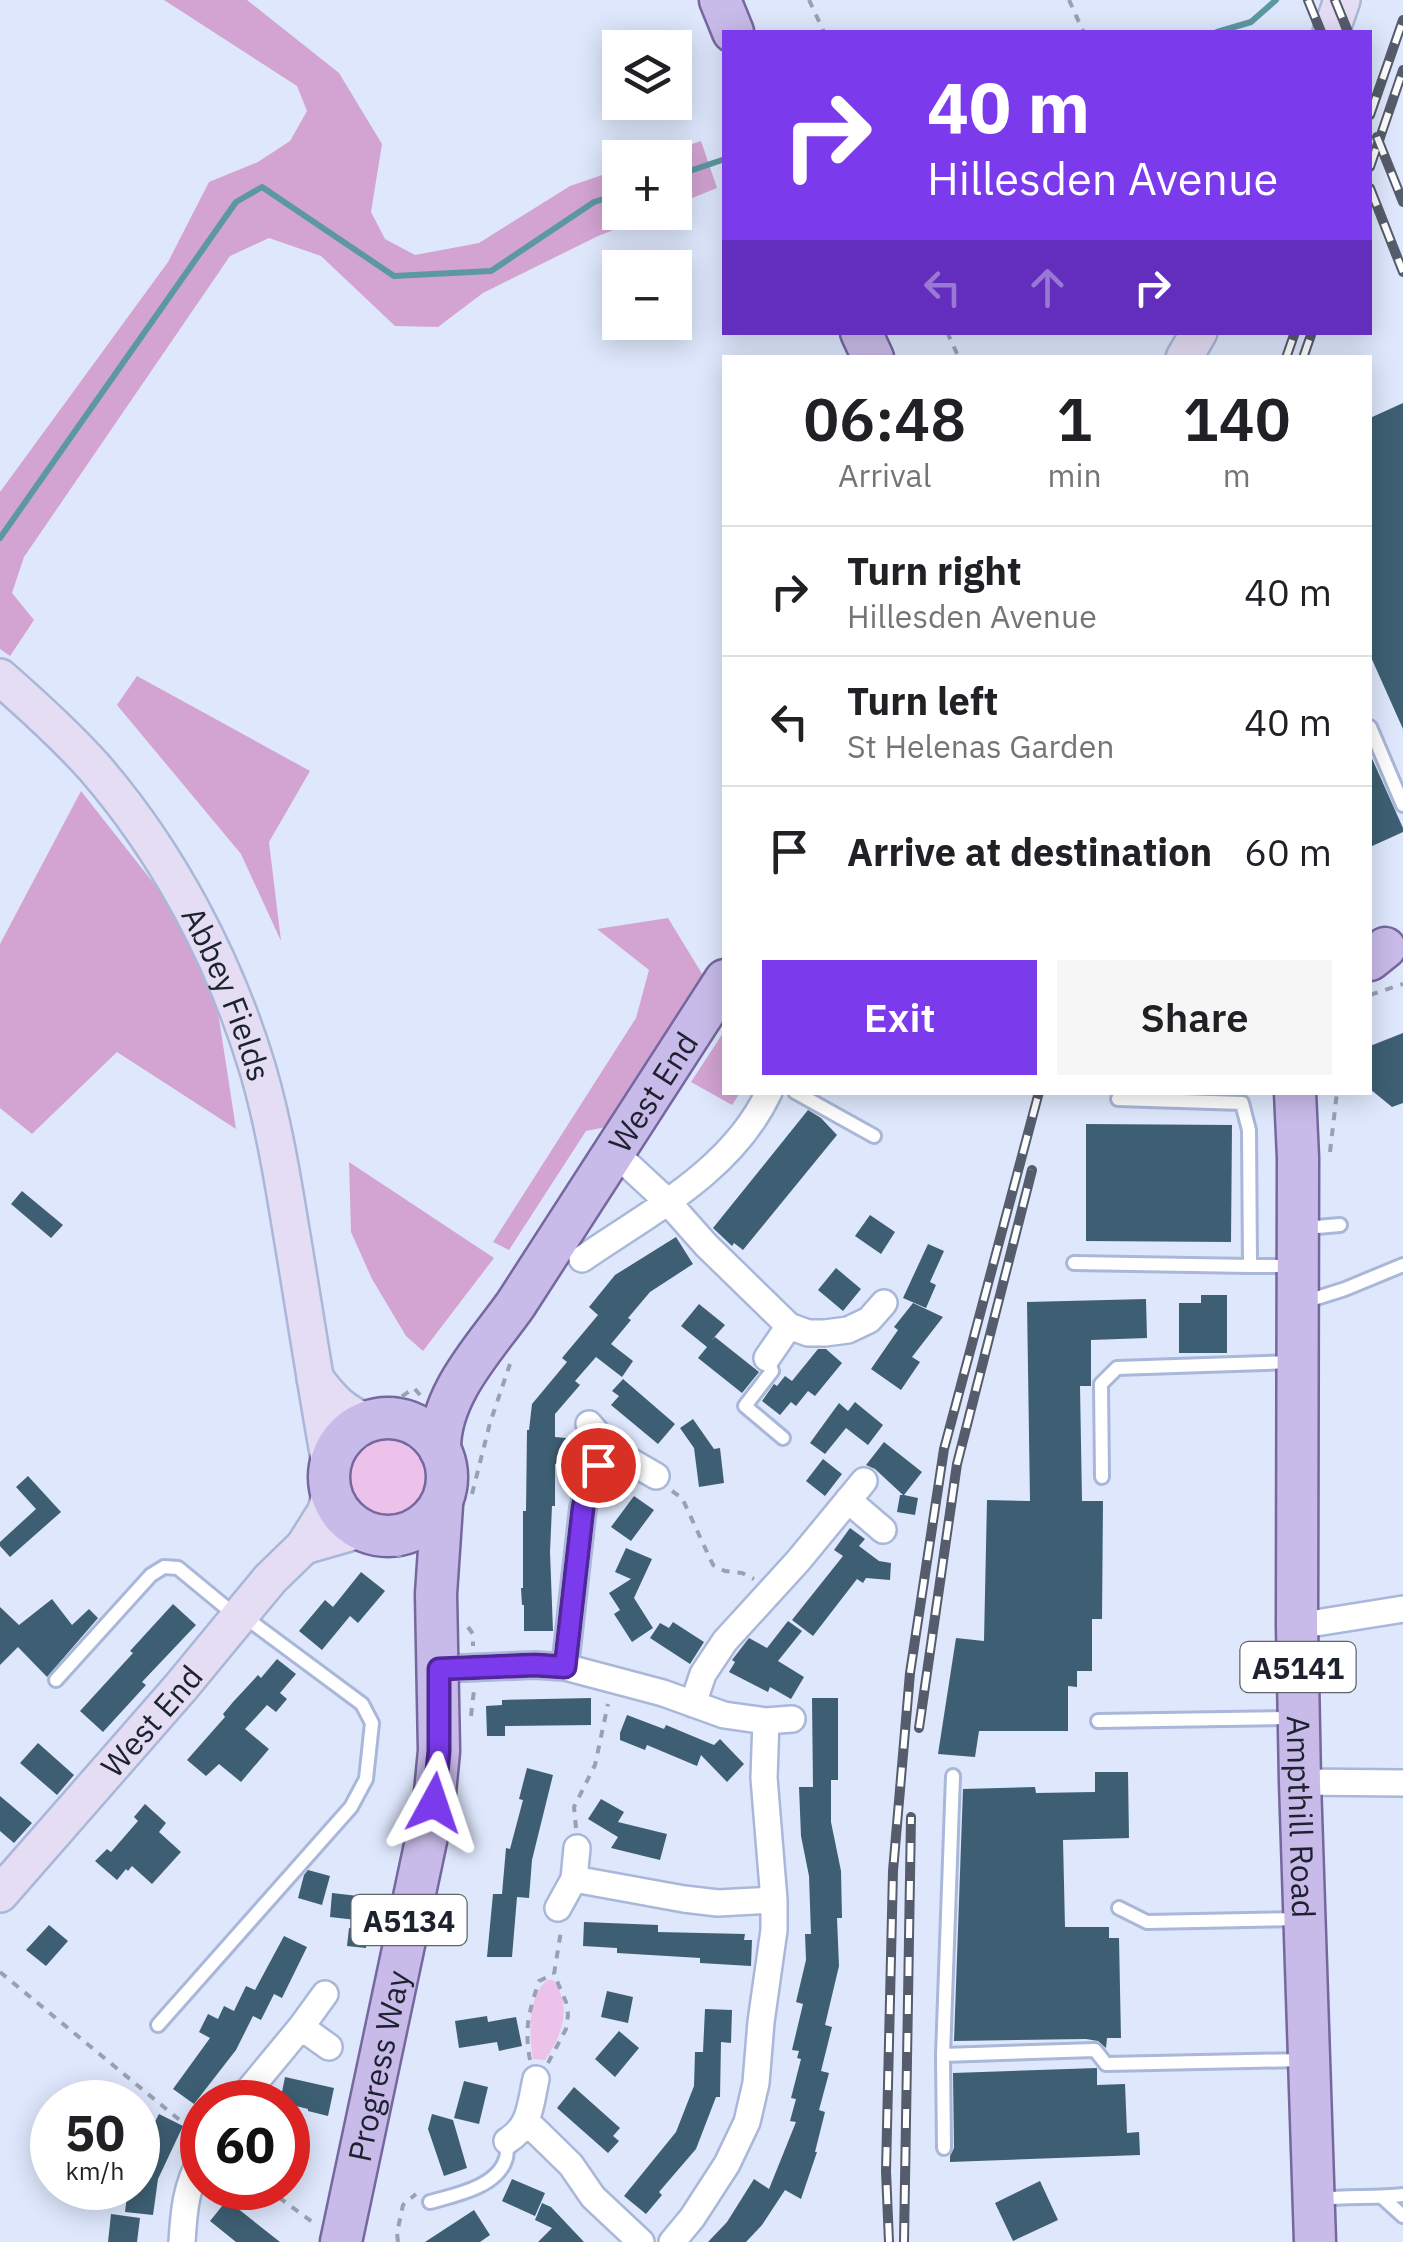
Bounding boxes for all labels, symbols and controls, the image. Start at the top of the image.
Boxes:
map controls [602,30,692,340]
button: layers [602,30,692,120]
text: 40 m [927,61,1090,152]
icon: right [762,70,892,200]
button: + [602,140,692,230]
text: Hillesden Avenue [927,149,1278,207]
button: − [602,250,692,340]
icon: left [915,260,970,315]
icon: ahead [1020,260,1075,315]
icon: right [1125,260,1180,315]
text: 06:48 [803,379,966,458]
text: 1 [1057,379,1093,458]
text: 140 [1183,379,1291,458]
text: Arrival [838,454,931,496]
text: min [1047,454,1102,496]
text: m [1223,454,1251,496]
text: Turn right [847,546,1022,595]
icon: right [762,564,817,619]
text: 40 m [1244,567,1332,616]
text: Hillesden Avenue [847,595,1097,637]
text: Turn left [847,676,998,725]
icon: left [762,694,817,749]
text: 40 m [1244,697,1332,746]
text: St Helenas Garden [847,725,1114,767]
icon: arrive [762,824,817,879]
text: Arrive at destination [847,827,1212,876]
text: 60 m [1244,827,1332,876]
street label: Abbey Fields [173,899,281,1086]
button: Exit [762,960,1037,1075]
button: Share [1057,960,1332,1075]
street label: West End [598,1024,707,1160]
pin [556,1423,641,1508]
icon: arrive [571,1438,626,1493]
road number: A5141 [1240,1642,1356,1692]
street label: West End [91,1656,212,1786]
street label: Ampthill Road [1278,1715,1325,1919]
position arrow [382,1751,486,1855]
road number: A5134 [352,1895,466,1945]
street label: Progress Way [338,1966,419,2165]
speed limit sign: 60 [180,2080,310,2210]
text: 50 [65,2100,125,2165]
text: km/h [66,2154,124,2187]

